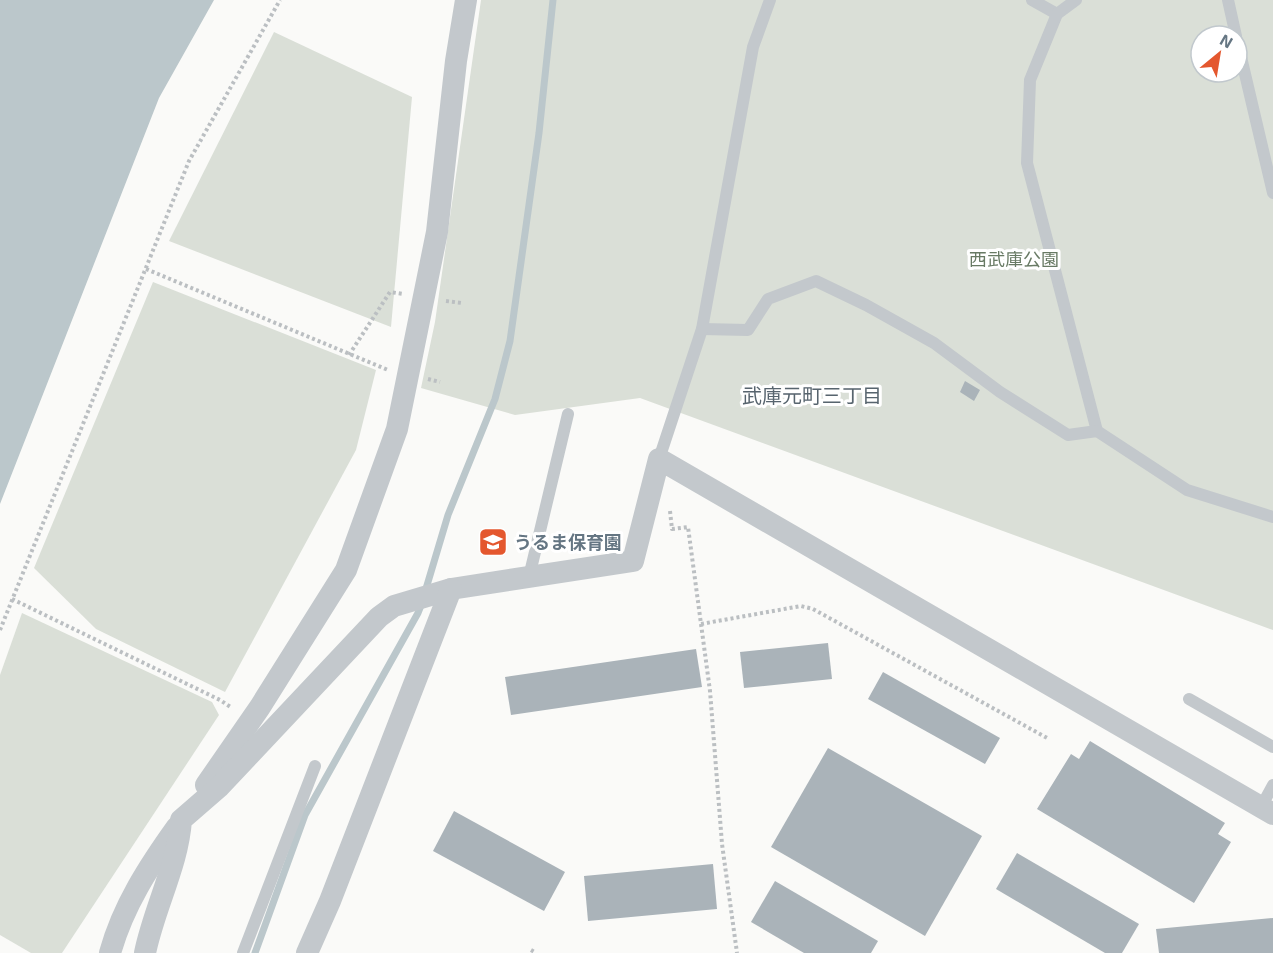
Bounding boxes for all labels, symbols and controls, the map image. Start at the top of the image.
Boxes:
north arrow [1189,24,1249,84]
text: N [1217,29,1237,52]
park label: 西武庫公園 [969,248,1059,270]
district label: 武庫元町三丁目 [742,383,882,407]
school or university icon: うるま保育園 [477,526,509,558]
place label: うるま保育園 [514,531,622,553]

